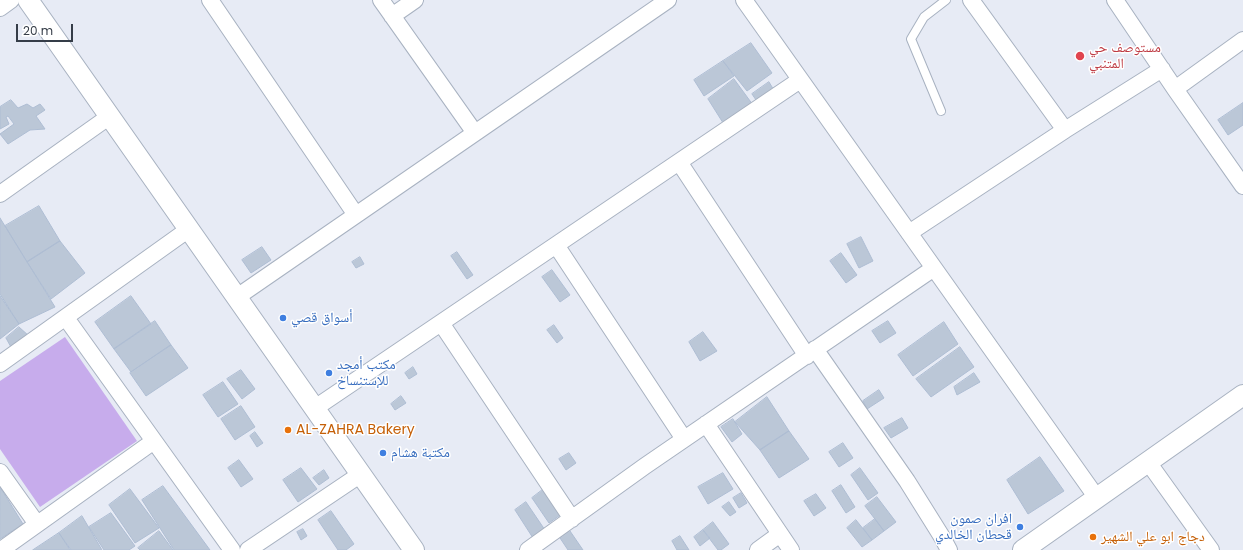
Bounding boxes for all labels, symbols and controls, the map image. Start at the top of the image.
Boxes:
scale bar [18,16,75,42]
text: 20 m [23,22,53,39]
place label: مستوصف حي المتنبي [1089,40,1161,72]
marker: مستوصف حي المتنبي [1074,50,1086,62]
place label: أسواق قصي [291,310,353,326]
marker: أسواق قصي [278,313,288,323]
place label: مكتب أمجد للإستنساخ [337,357,396,390]
marker: مكتب أمجد للإستنساخ [324,368,334,378]
place label: AL-ZAHRA Bakery [296,422,415,438]
marker: AL-ZAHRA Bakery [283,425,293,435]
place label: مكتبة هشام [391,445,450,461]
marker: مكتبة هشام [378,448,388,458]
place label: افران صمون قحطان الخالدي [935,511,1012,544]
marker: افران صمون قحطان الخالدي [1015,522,1025,532]
place label: دجاج ابو علي الشهير [1101,529,1205,545]
marker: دجاج ابو علي الشهير [1088,532,1098,542]

